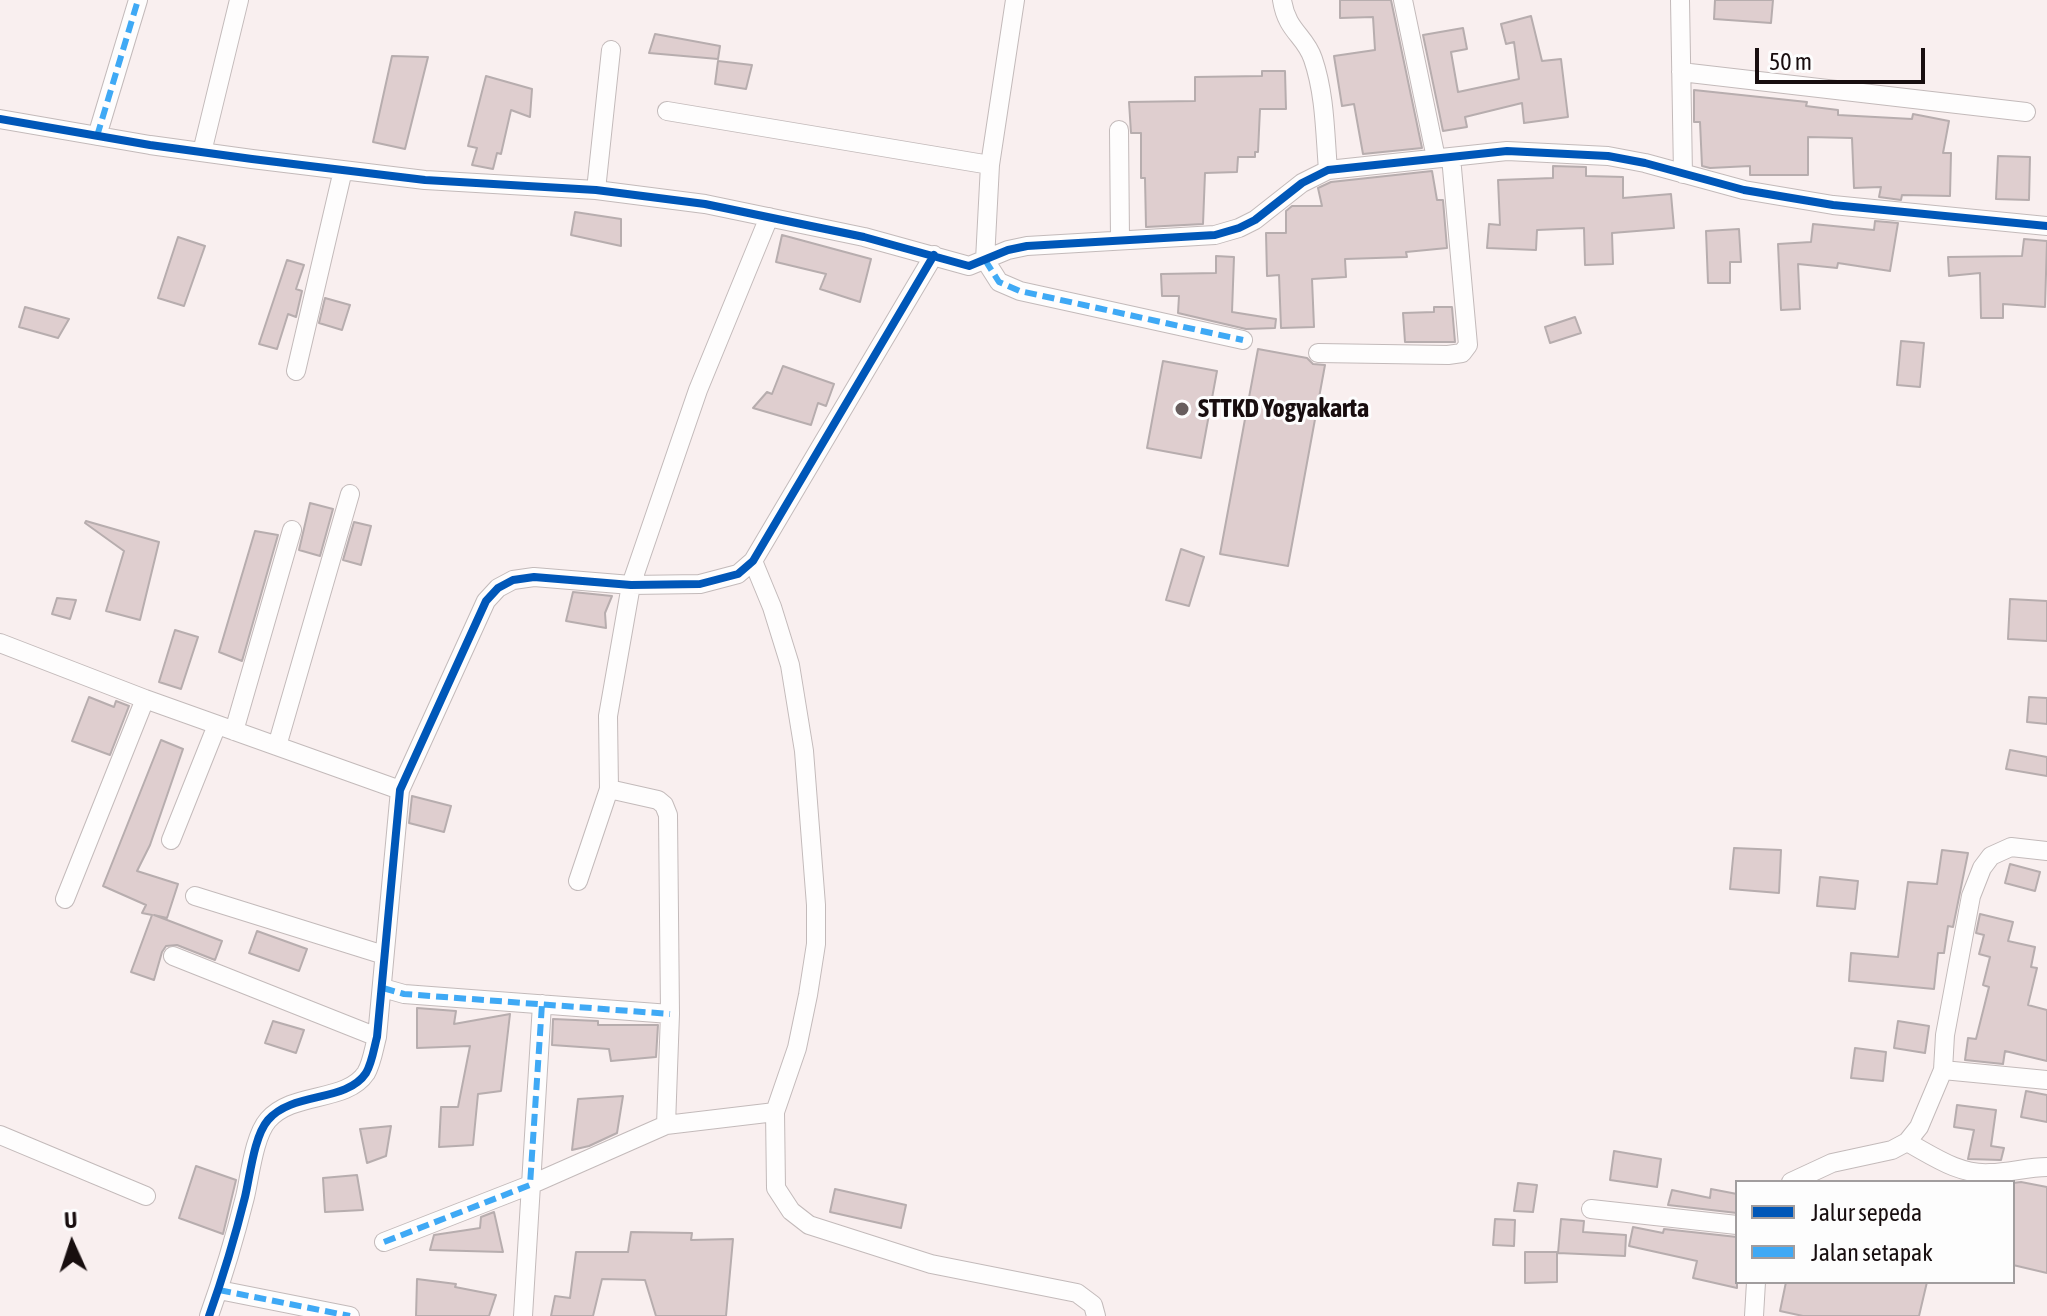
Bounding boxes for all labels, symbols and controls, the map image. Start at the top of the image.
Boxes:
scale bar [1759,32,1929,82]
text: 50 m [1769,48,1812,75]
place label: STTKD Yogyakarta [1198,393,1369,425]
marker: STTKD Yogyakarta [1173,400,1191,418]
legend [1735,1180,2015,1284]
text: Jalur sepeda [1811,1199,1922,1226]
north arrow [32,1204,112,1284]
text: U [64,1207,78,1233]
text: Jalan setapak [1811,1239,1933,1266]

